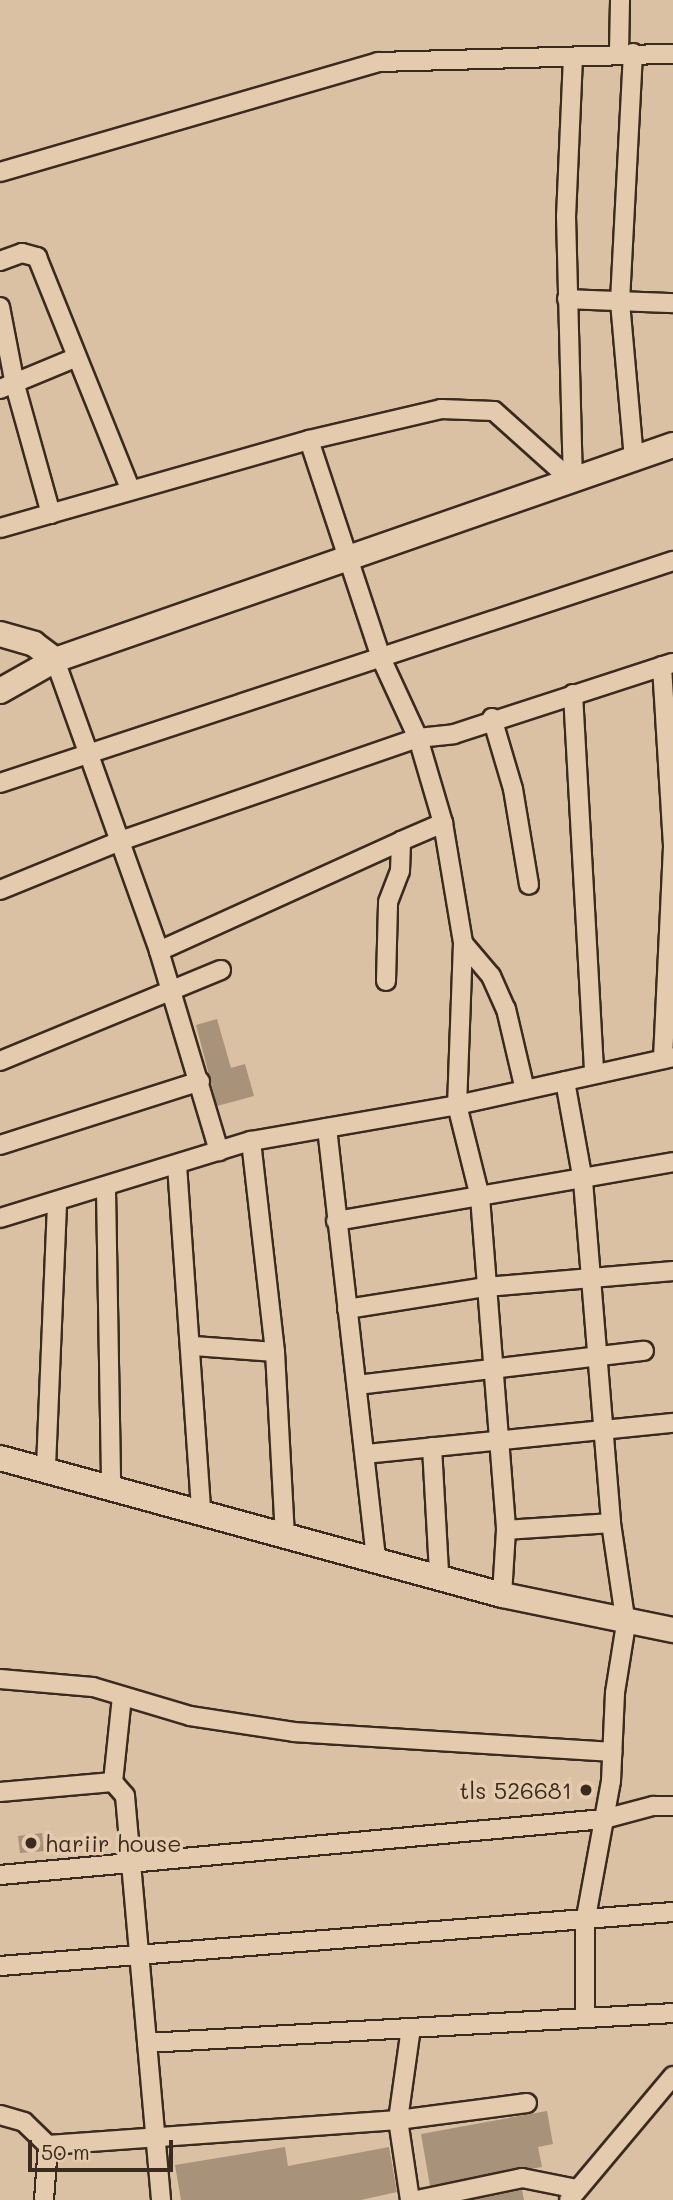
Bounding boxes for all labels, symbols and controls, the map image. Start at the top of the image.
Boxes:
place label: tls 526681 [459,1776,572,1804]
marker: tls 526681 [578,1782,594,1798]
place label: hariir house [45,1829,181,1857]
marker: hariir house [23,1835,39,1851]
scale bar [32,2126,177,2170]
text: 50 m [41,2138,90,2165]

